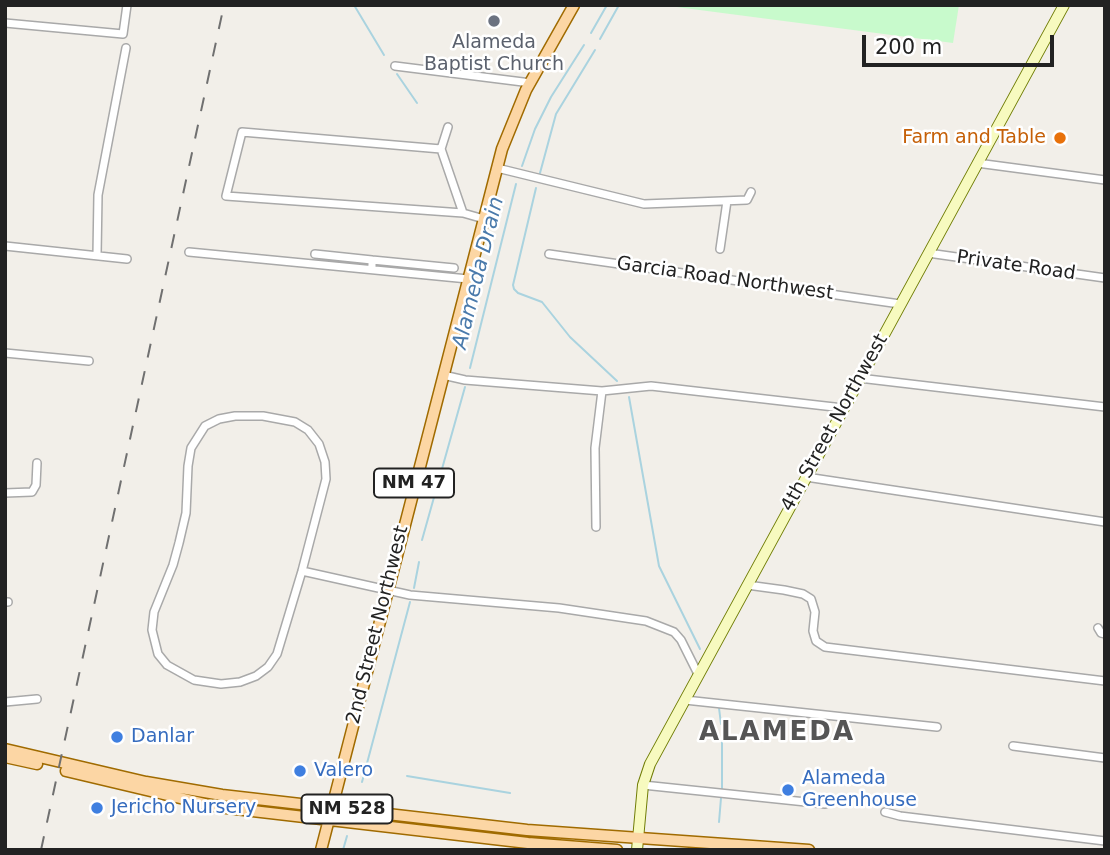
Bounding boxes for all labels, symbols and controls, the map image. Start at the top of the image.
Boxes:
marker: Alameda Baptist Church [486,13,502,29]
scale bar [865,21,1058,65]
place label: Alameda Baptist Church [424,32,564,76]
text: 200 m [875,35,942,59]
place label: Farm and Table [902,127,1046,149]
marker: Farm and Table [1052,130,1068,146]
water label: Alameda Drain [448,194,510,352]
street label: Private Road [955,246,1077,286]
street label: Garcia Road Northwest [615,252,835,306]
street label: 4th Street Northwest [777,330,893,516]
road number: NM 47 [374,468,454,498]
street label: 2nd Street Northwest [342,523,414,727]
district label: ALAMEDA [700,717,854,749]
place label: Danlar [131,726,194,748]
marker: Danlar [109,729,125,745]
place label: Valero [314,760,373,782]
marker: Valero [292,763,308,779]
place label: Alameda Greenhouse [802,768,917,812]
marker: Alameda Greenhouse [780,782,796,798]
road number: NM 528 [302,794,392,824]
place label: Jericho Nursery [111,797,256,819]
marker: Jericho Nursery [89,800,105,816]

